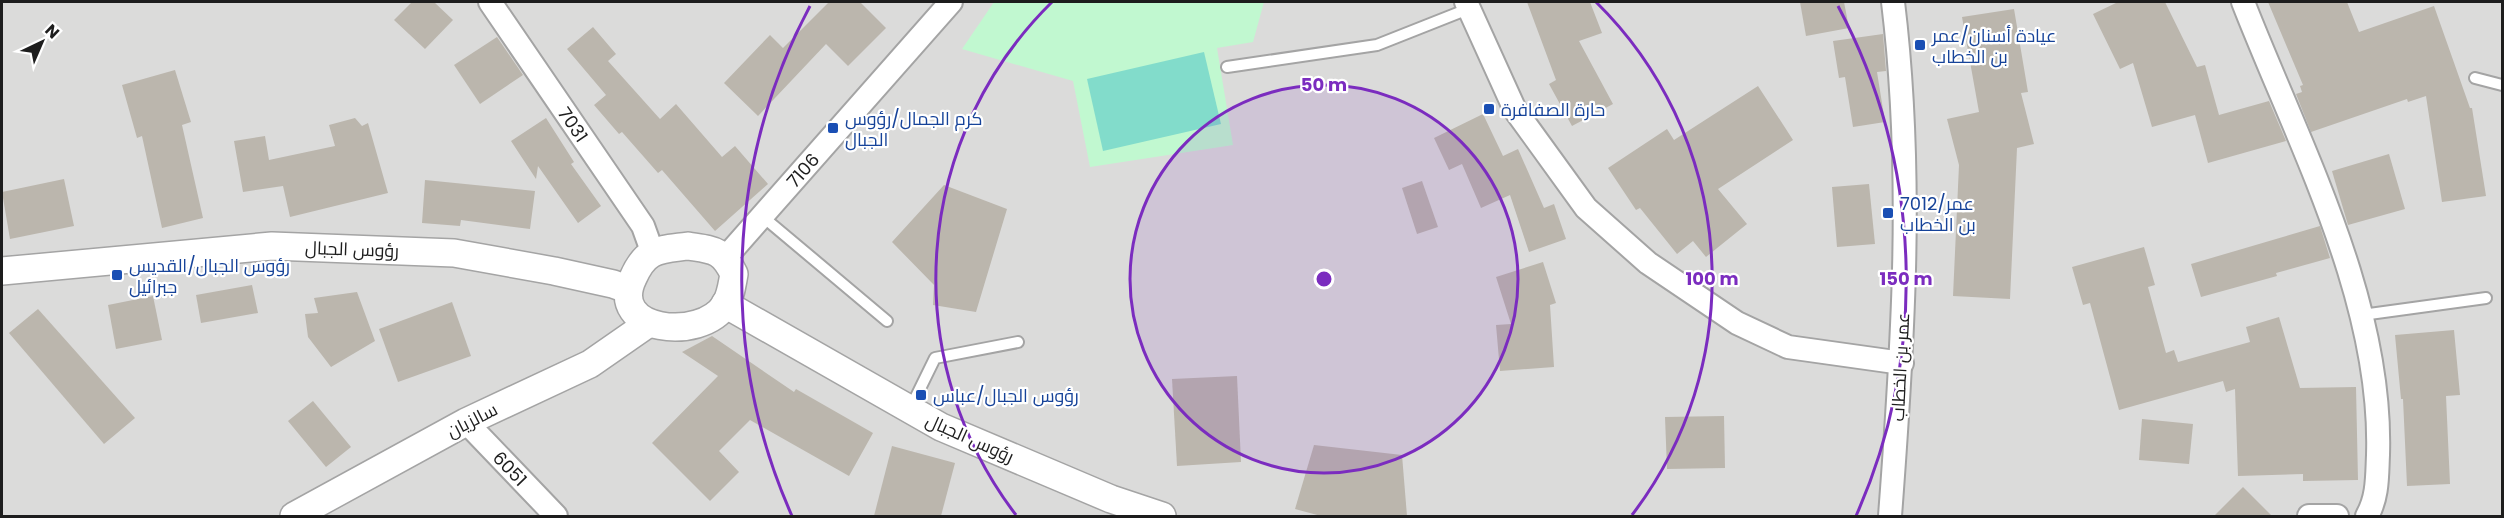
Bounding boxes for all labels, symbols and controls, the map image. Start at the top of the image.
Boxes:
north arrow [12,12,72,72]
text: N [40,19,64,44]
place label: عيادة أسنان/عمر بن الخطاب [1931,23,2056,69]
marker: عيادة أسنان/عمر بن الخطاب [1913,38,1927,52]
text: 50 m [1301,72,1347,97]
place label: حارة الصفافرة [1501,97,1605,122]
street label: 7031 [553,102,594,147]
marker: حارة الصفافرة [1482,102,1496,116]
place label: كرم الجمال/رؤوس الجبال [845,106,983,152]
marker: كرم الجمال/رؤوس الجبال [826,121,840,135]
street label: 7106 [781,147,825,193]
place label: 7012/عمر بن الخطاب [1900,191,1976,237]
marker: 7012/عمر بن الخطاب [1881,206,1895,220]
street label: رؤوس الجبال [304,235,400,263]
place label: رؤوس الجبال/القديس جبرائيل [129,253,290,299]
text: 100 m [1685,266,1739,291]
text: 150 m [1879,266,1933,291]
marker: رؤوس الجبال/القديس جبرائيل [110,268,124,282]
centre of rings [1314,269,1334,289]
street label: عمر بن الخطاب [1885,312,1915,422]
place label: رؤوس الجبال/عباس [933,383,1079,408]
marker: رؤوس الجبال/عباس [914,388,928,402]
street label: سالزيان [442,397,502,443]
street label: رؤوس الجبال [922,407,1018,469]
street label: 6051 [487,445,533,491]

